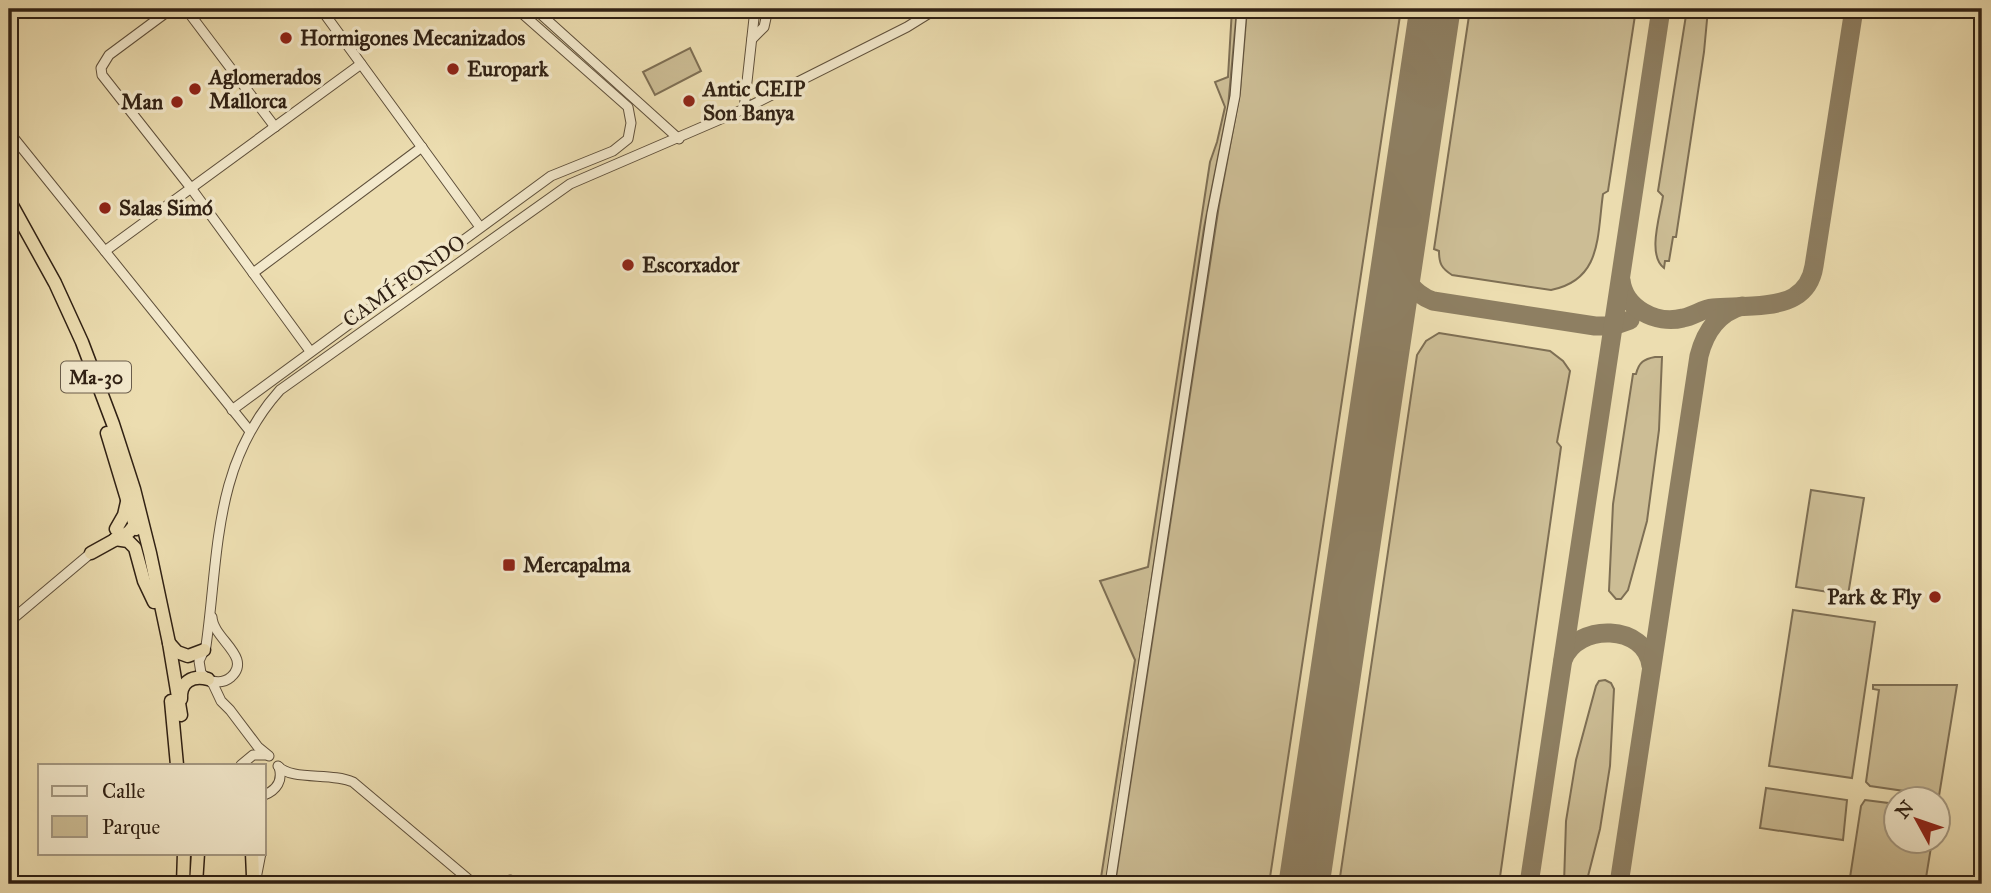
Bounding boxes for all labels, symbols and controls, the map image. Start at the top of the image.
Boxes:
place label: Hormigones Mecanizados [300,25,526,51]
marker: Hormigones Mecanizados [278,30,294,46]
place label: Europark [467,56,550,82]
marker: Europark [445,61,461,77]
place label: Aglomerados Mallorca [207,64,322,114]
place label: Antic CEIP Son Banya [701,76,805,126]
marker: Aglomerados Mallorca [187,81,203,97]
place label: Man [121,89,164,115]
marker: Antic CEIP Son Banya [681,93,697,109]
marker: Man [169,94,185,110]
place label: Salas Simó [119,195,213,221]
marker: Salas Simó [97,200,113,216]
street label: CAMÍ FONDO [337,228,470,333]
place label: Escorxador [642,252,741,278]
marker: Escorxador [620,257,636,273]
road number: Ma-30 [61,362,131,392]
place label: Mercapalma [523,552,631,578]
marker: Mercapalma [501,557,517,573]
place label: Park & Fly [1827,584,1922,610]
marker: Park & Fly [1927,589,1943,605]
legend [38,764,266,854]
text: Calle [102,778,145,804]
north arrow [1882,784,1952,854]
text: N [1890,796,1918,823]
text: Parque [102,814,161,840]

